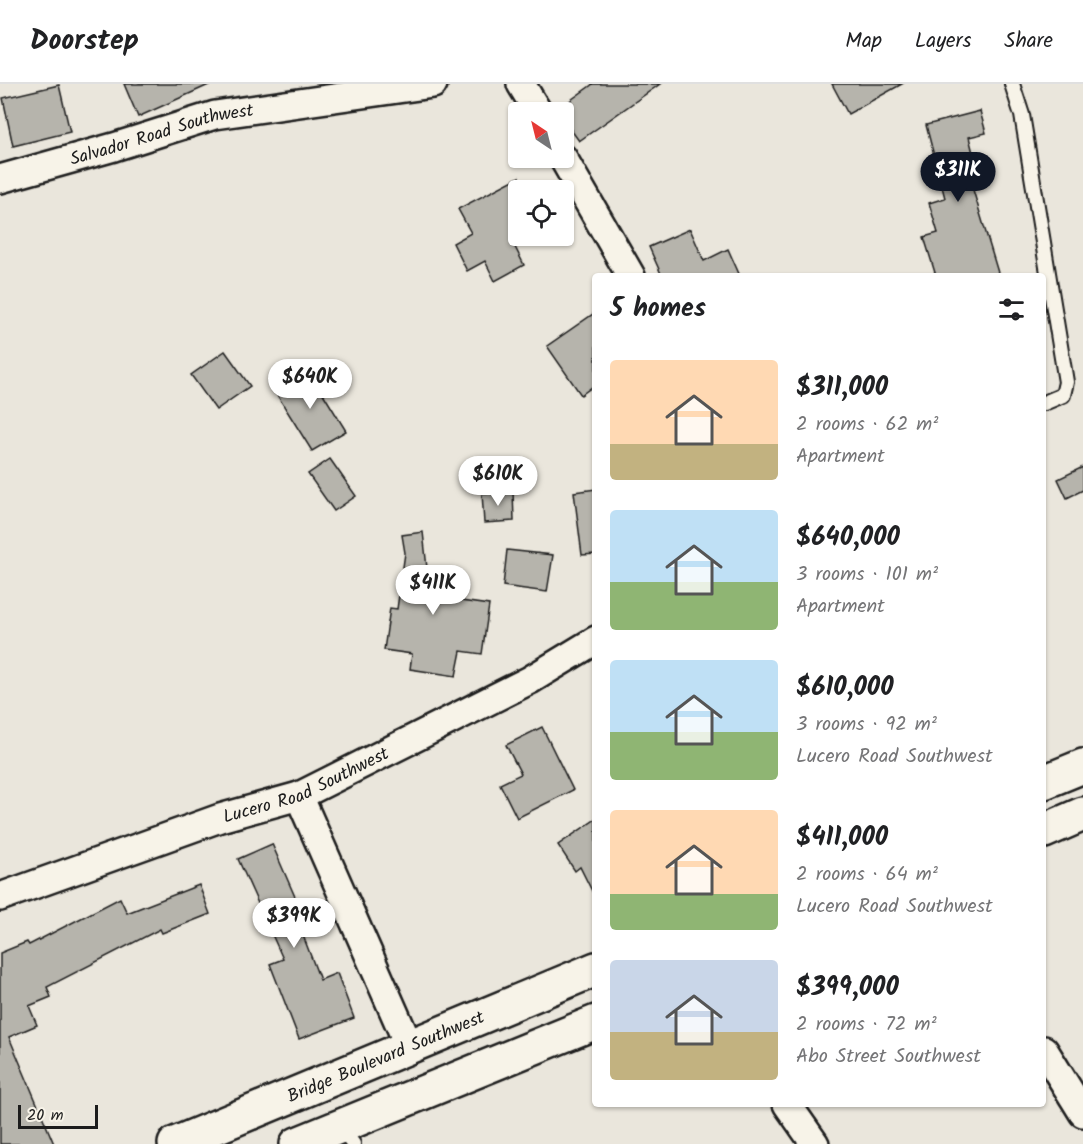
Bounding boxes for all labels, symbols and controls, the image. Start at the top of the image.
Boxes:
text: Doorstep [30,19,139,64]
text: Map [845,25,882,58]
text: Layers [915,25,971,58]
text: Share [1004,25,1053,58]
street label: Salvador Road Southwest [67,97,257,175]
north arrow [508,102,574,168]
map controls [508,102,574,246]
pin: $311K [916,152,1000,203]
text: $311K [935,155,981,187]
button: locate [508,180,574,246]
text: 5 homes [610,288,706,330]
icon: filters [995,293,1028,326]
pin: $640K [268,359,352,410]
text: $640K [282,362,338,394]
text: $311,000 [796,367,888,409]
icon: home [658,384,730,456]
text: 2 rooms · 62 m² [796,409,938,441]
text: Apartment [796,441,885,473]
pin: $610K [456,456,540,507]
text: $610K [472,459,524,491]
text: $640,000 [796,517,900,559]
icon: home [658,534,730,606]
text: 3 rooms · 101 m² [796,559,938,591]
pin: $411K [391,565,475,616]
text: $411K [410,568,456,600]
text: Apartment [796,591,885,623]
text: $610,000 [796,667,894,709]
icon: home [658,684,730,756]
text: 3 rooms · 92 m² [796,709,937,741]
street label: Lucero Road Southwest [220,740,395,832]
text: Lucero Road Southwest [796,741,993,773]
text: $411,000 [796,817,888,859]
icon: home [658,834,730,906]
text: 2 rooms · 64 m² [796,859,938,891]
text: Lucero Road Southwest [796,891,993,923]
pin: $399K [252,898,336,949]
text: $399K [266,901,322,933]
text: $399,000 [796,967,899,1009]
icon: home [658,984,730,1056]
street label: Bridge Boulevard Southwest [283,1003,490,1112]
text: 2 rooms · 72 m² [796,1009,937,1041]
text: Abo Street Southwest [796,1041,981,1073]
scale bar [18,1102,98,1130]
text: 20 m [27,1103,63,1128]

